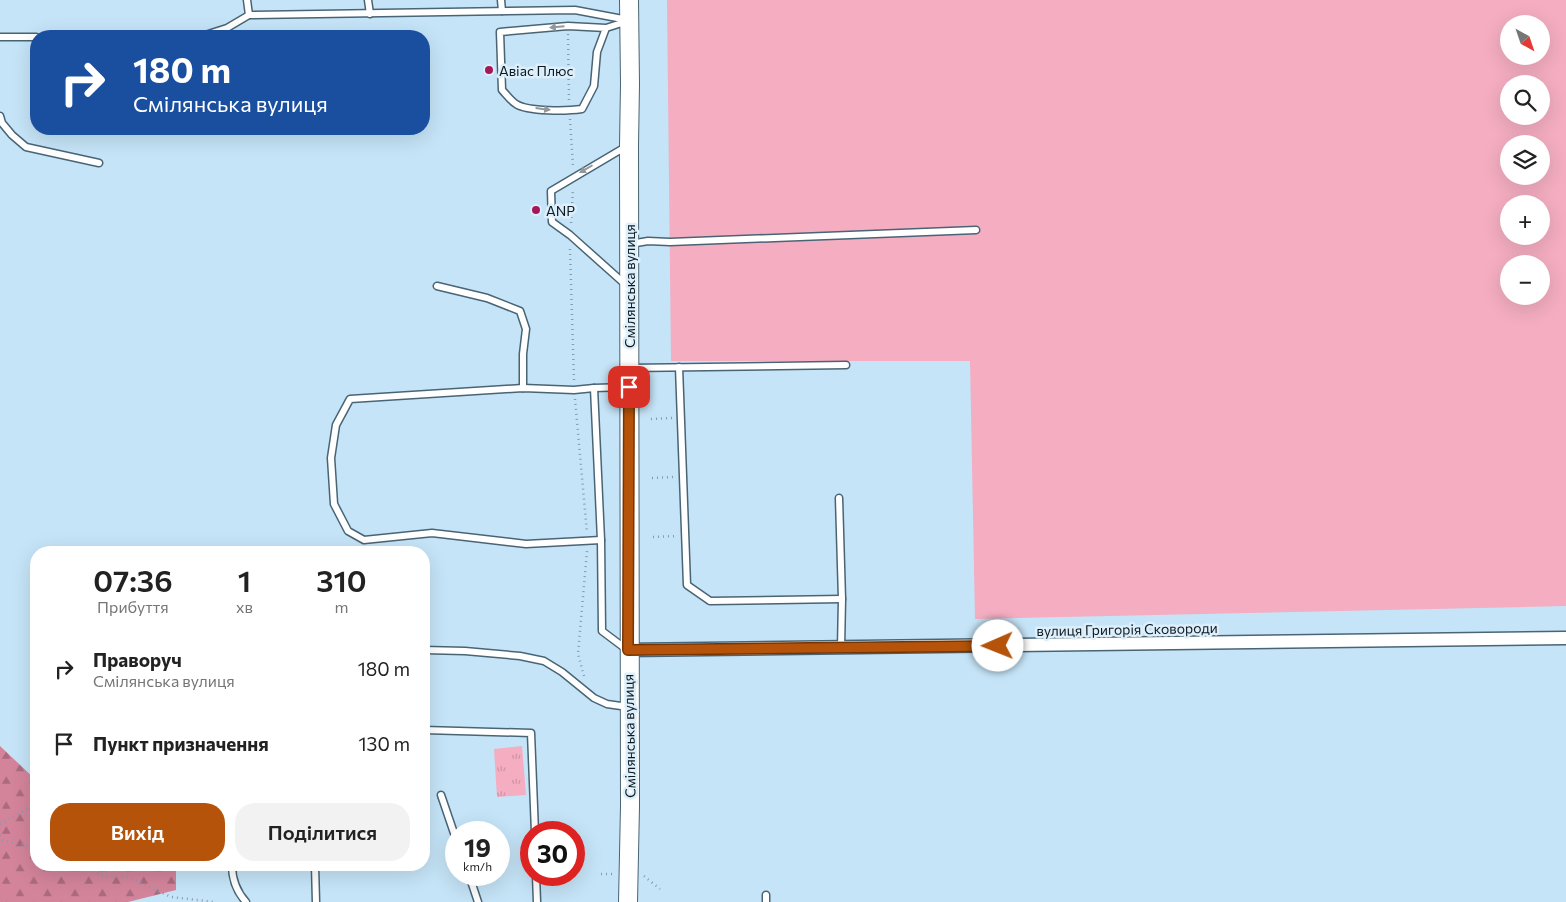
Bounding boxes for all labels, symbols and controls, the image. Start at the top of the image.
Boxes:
north arrow [1500,15,1550,65]
map controls [1500,15,1550,305]
one-way arrow [549,23,565,31]
text: 180 m [133,47,231,90]
icon: right [50,50,115,115]
place label: Авіас Плюс [499,62,574,79]
marker: Авіас Плюс [483,64,495,76]
button: search [1500,75,1550,125]
text: Смілянська вулиця [133,90,328,117]
one-way arrow [535,105,551,113]
button: layers [1500,135,1550,185]
one-way arrow [580,165,593,174]
button: + [1500,195,1550,245]
place label: ANP [546,202,575,219]
marker: ANP [530,204,542,216]
street label: Смілянська вулиця [621,224,638,348]
button: − [1500,255,1550,305]
pin [608,366,650,408]
icon: arrive [615,373,643,401]
text: 07:36 [93,561,173,598]
text: 1 [238,561,251,598]
text: 310 [316,561,367,598]
text: Прибуття [97,597,169,616]
text: хв [236,597,253,616]
text: m [334,597,348,616]
position arrow [971,619,1023,671]
street label: вулиця Григорія Сковороди [1036,619,1218,639]
text: Праворуч [93,648,182,671]
icon: right [50,655,78,683]
text: 180 m [358,657,410,680]
text: Смілянська вулиця [93,671,235,690]
street label: Смілянська вулиця [619,674,639,798]
icon: arrive [50,730,78,758]
text: Пункт призначення [93,732,269,755]
text: 130 m [358,732,410,755]
button: Вихід [50,803,225,861]
button: Поділитися [235,803,410,861]
speed limit sign: 30 [520,821,585,886]
text: 19 [464,832,491,862]
text: km/h [463,859,492,873]

